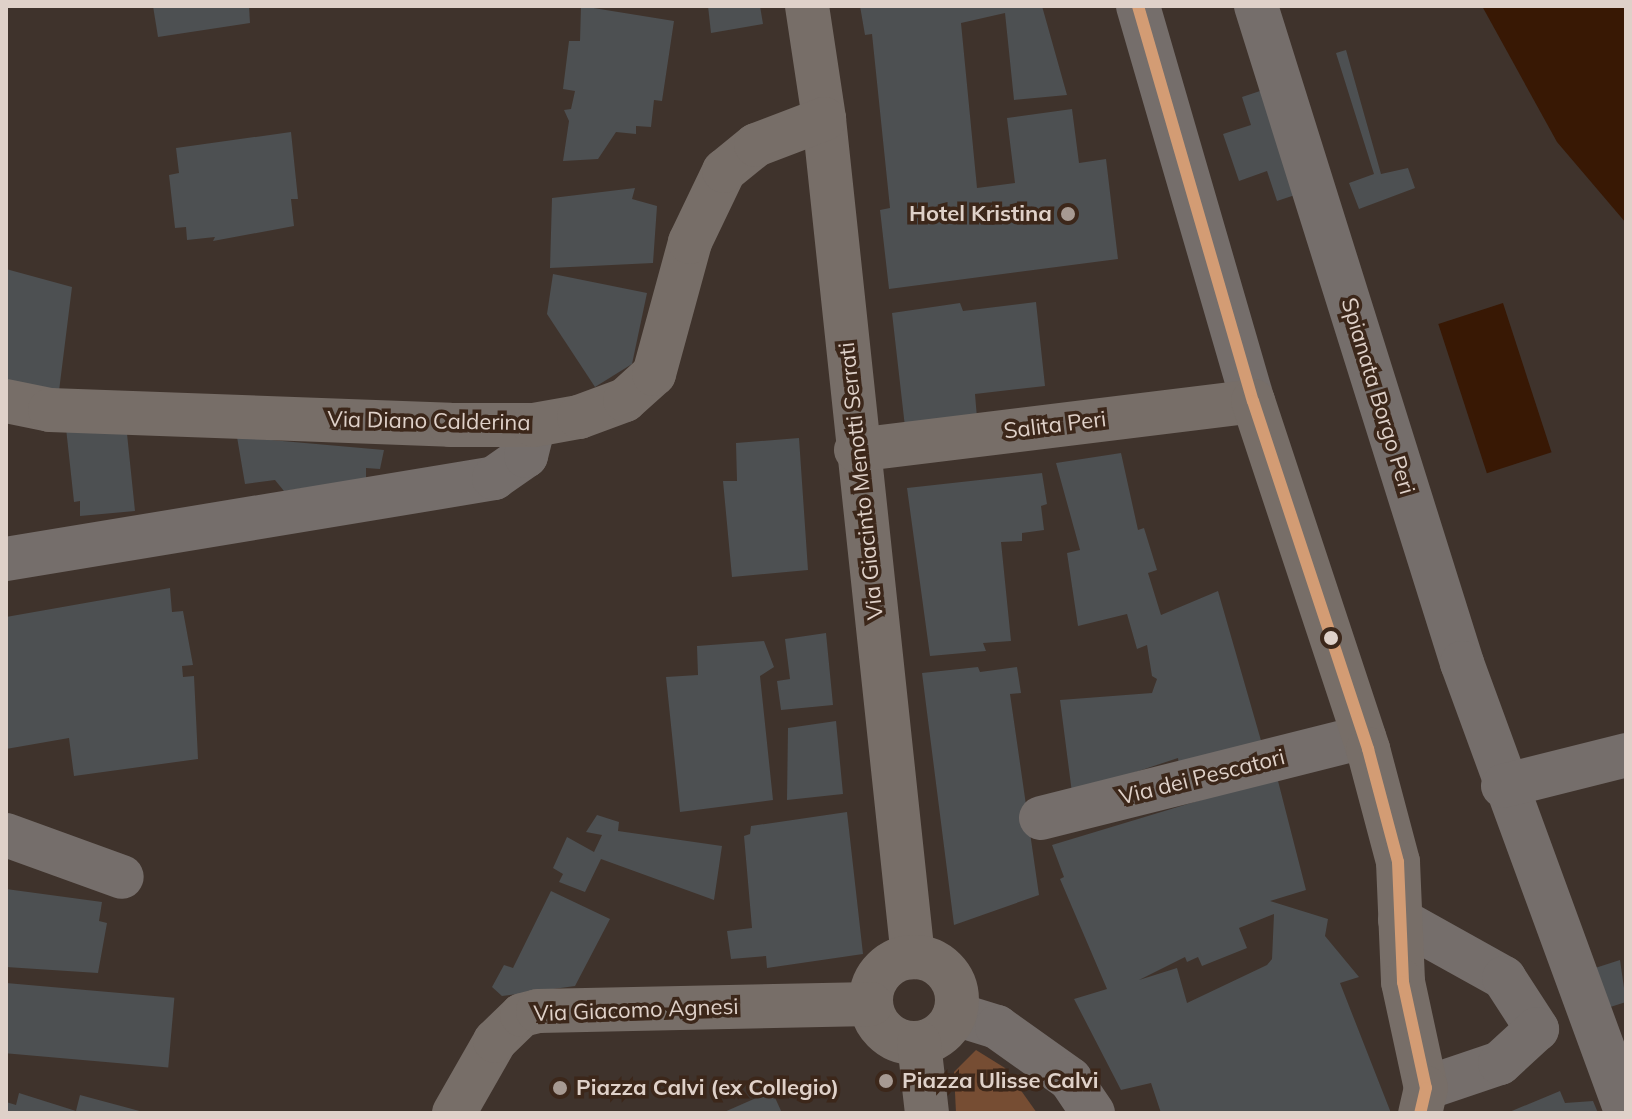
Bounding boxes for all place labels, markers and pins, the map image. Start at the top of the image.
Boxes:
place label: Hotel Kristina [909,201,1052,227]
marker: Hotel Kristina [1059,205,1077,223]
unlabelled marker [1323,630,1339,646]
place label: Piazza Ulisse Calvi [902,1068,1098,1094]
marker: Piazza Ulisse Calvi [877,1072,895,1090]
place label: Piazza Calvi (ex Collegio) [576,1075,839,1101]
marker: Piazza Calvi (ex Collegio) [551,1079,569,1097]

